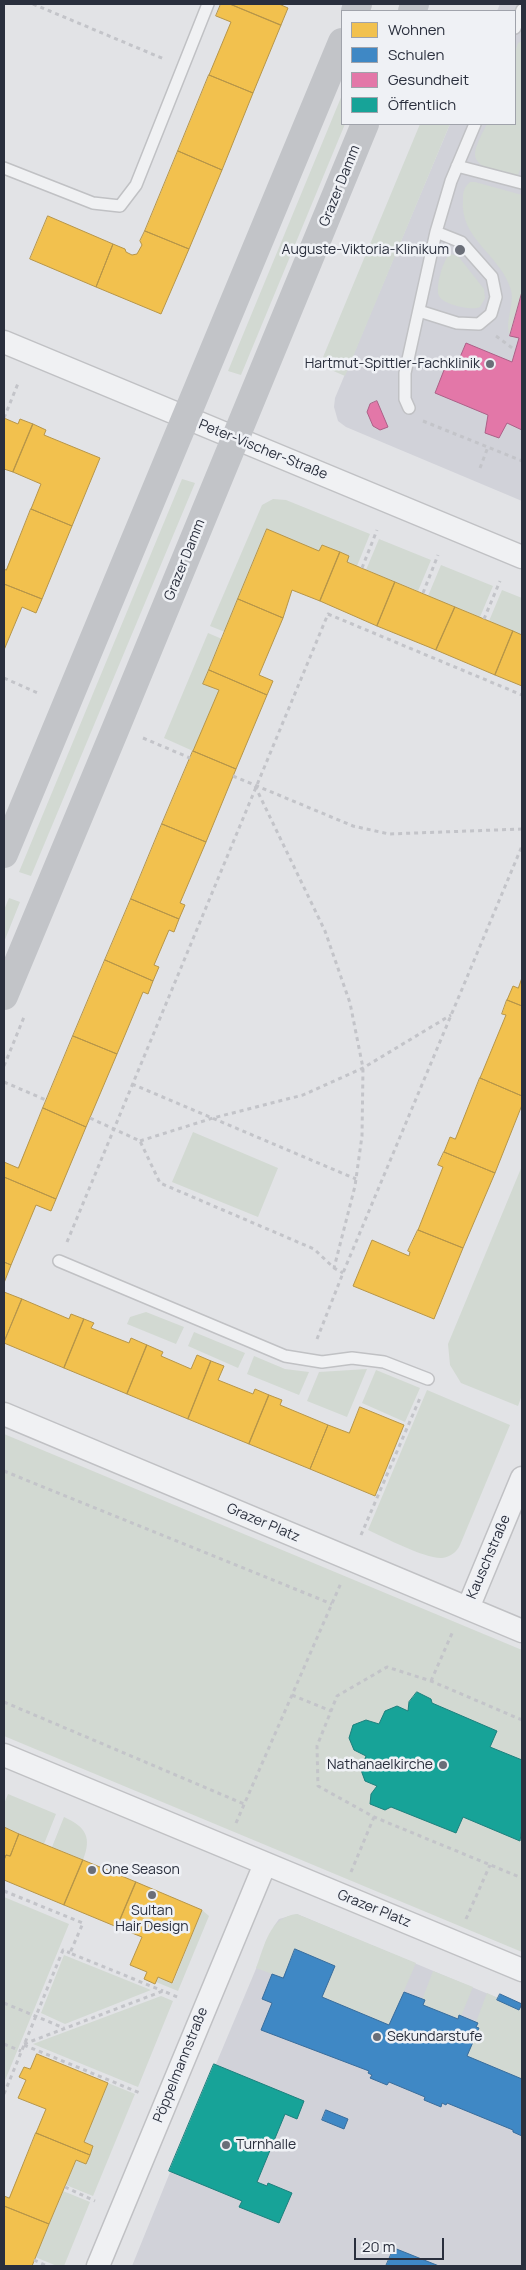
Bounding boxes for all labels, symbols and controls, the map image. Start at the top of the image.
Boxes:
legend [341,10,516,125]
text: Wohnen [388,19,445,40]
text: Schulen [388,44,444,65]
text: Gesundheit [388,69,469,90]
text: Öffentlich [388,94,456,115]
street label: Grazer Damm [316,143,364,229]
place label: Auguste-Viktoria-Klinikum [282,242,449,258]
marker: Auguste-Viktoria-Klinikum [453,243,467,257]
place label: Hartmut-Spittler-Fachklinik [305,356,480,372]
marker: Hartmut-Spittler-Fachklinik [484,358,496,370]
street label: Peter-Vischer-Straße [196,416,330,484]
street label: Grazer Damm [161,517,209,603]
street label: Grazer Platz [224,1500,302,1546]
street label: Kauschstraße [464,1512,514,1602]
place label: Nathanaelkirche [327,1757,433,1773]
marker: Nathanaelkirche [437,1759,449,1771]
place label: One Season [102,1862,180,1878]
marker: One Season [86,1864,98,1876]
street label: Grazer Platz [335,1887,413,1931]
marker: Sultan Hair Design [146,1889,158,1901]
place label: Sultan Hair Design [115,1903,189,1935]
street label: Pöppelmannstraße [150,2005,212,2125]
place label: Sekundarstufe [387,2029,482,2045]
marker: Sekundarstufe [371,2031,383,2043]
place label: Turnhalle [236,2137,296,2153]
marker: Turnhalle [220,2139,232,2151]
scale bar [356,2228,446,2260]
text: 20 m [362,2236,395,2257]

